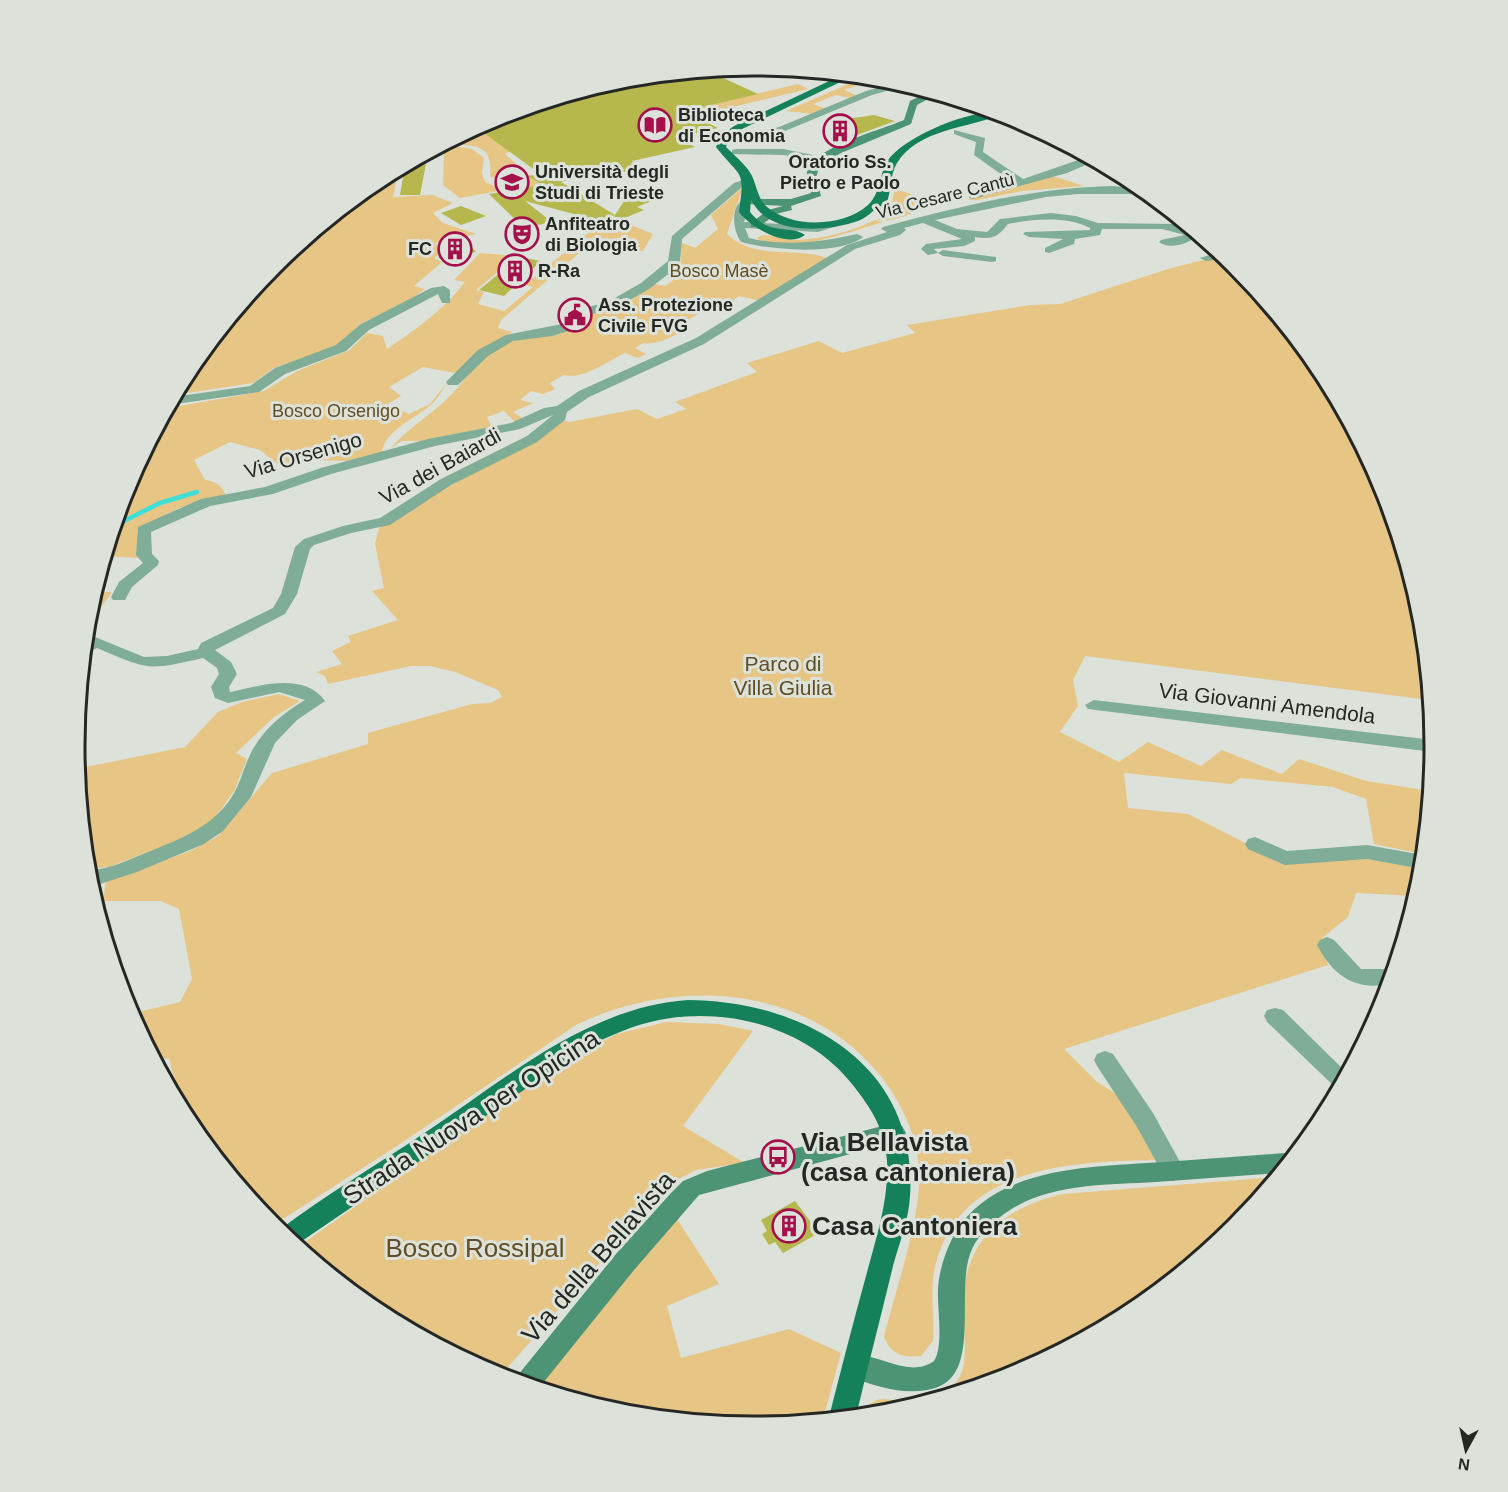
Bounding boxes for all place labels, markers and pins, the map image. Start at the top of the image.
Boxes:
place label: Biblioteca di Economia [678,105,786,146]
library icon: Biblioteca di Economia [637,107,673,143]
building icon: Oratorio Ss. Pietro e Paolo [822,113,858,149]
place label: Oratorio Ss. Pietro e Paolo [780,152,900,193]
place label: Università degli Studi di Trieste [535,162,669,203]
school or university icon: Università degli Studi di Trieste [494,164,530,200]
place label: Anfiteatro di Biologia [545,214,638,255]
theatre icon: Anfiteatro di Biologia [504,216,540,252]
building icon: FC [437,231,473,267]
place label: FC [408,239,432,259]
building icon: R-Ra [497,253,533,289]
place label: R-Ra [538,261,581,281]
place label: Ass. Protezione Civile FVG [598,295,733,336]
public building icon: Ass. Protezione Civile FVG [557,297,593,333]
place label: Via Bellavista (casa cantoniera) [801,1127,1015,1187]
bus stop icon: Via Bellavista (casa cantoniera) [760,1139,796,1175]
building icon: Casa Cantoniera [771,1208,807,1244]
place label: Casa Cantoniera [812,1211,1018,1241]

